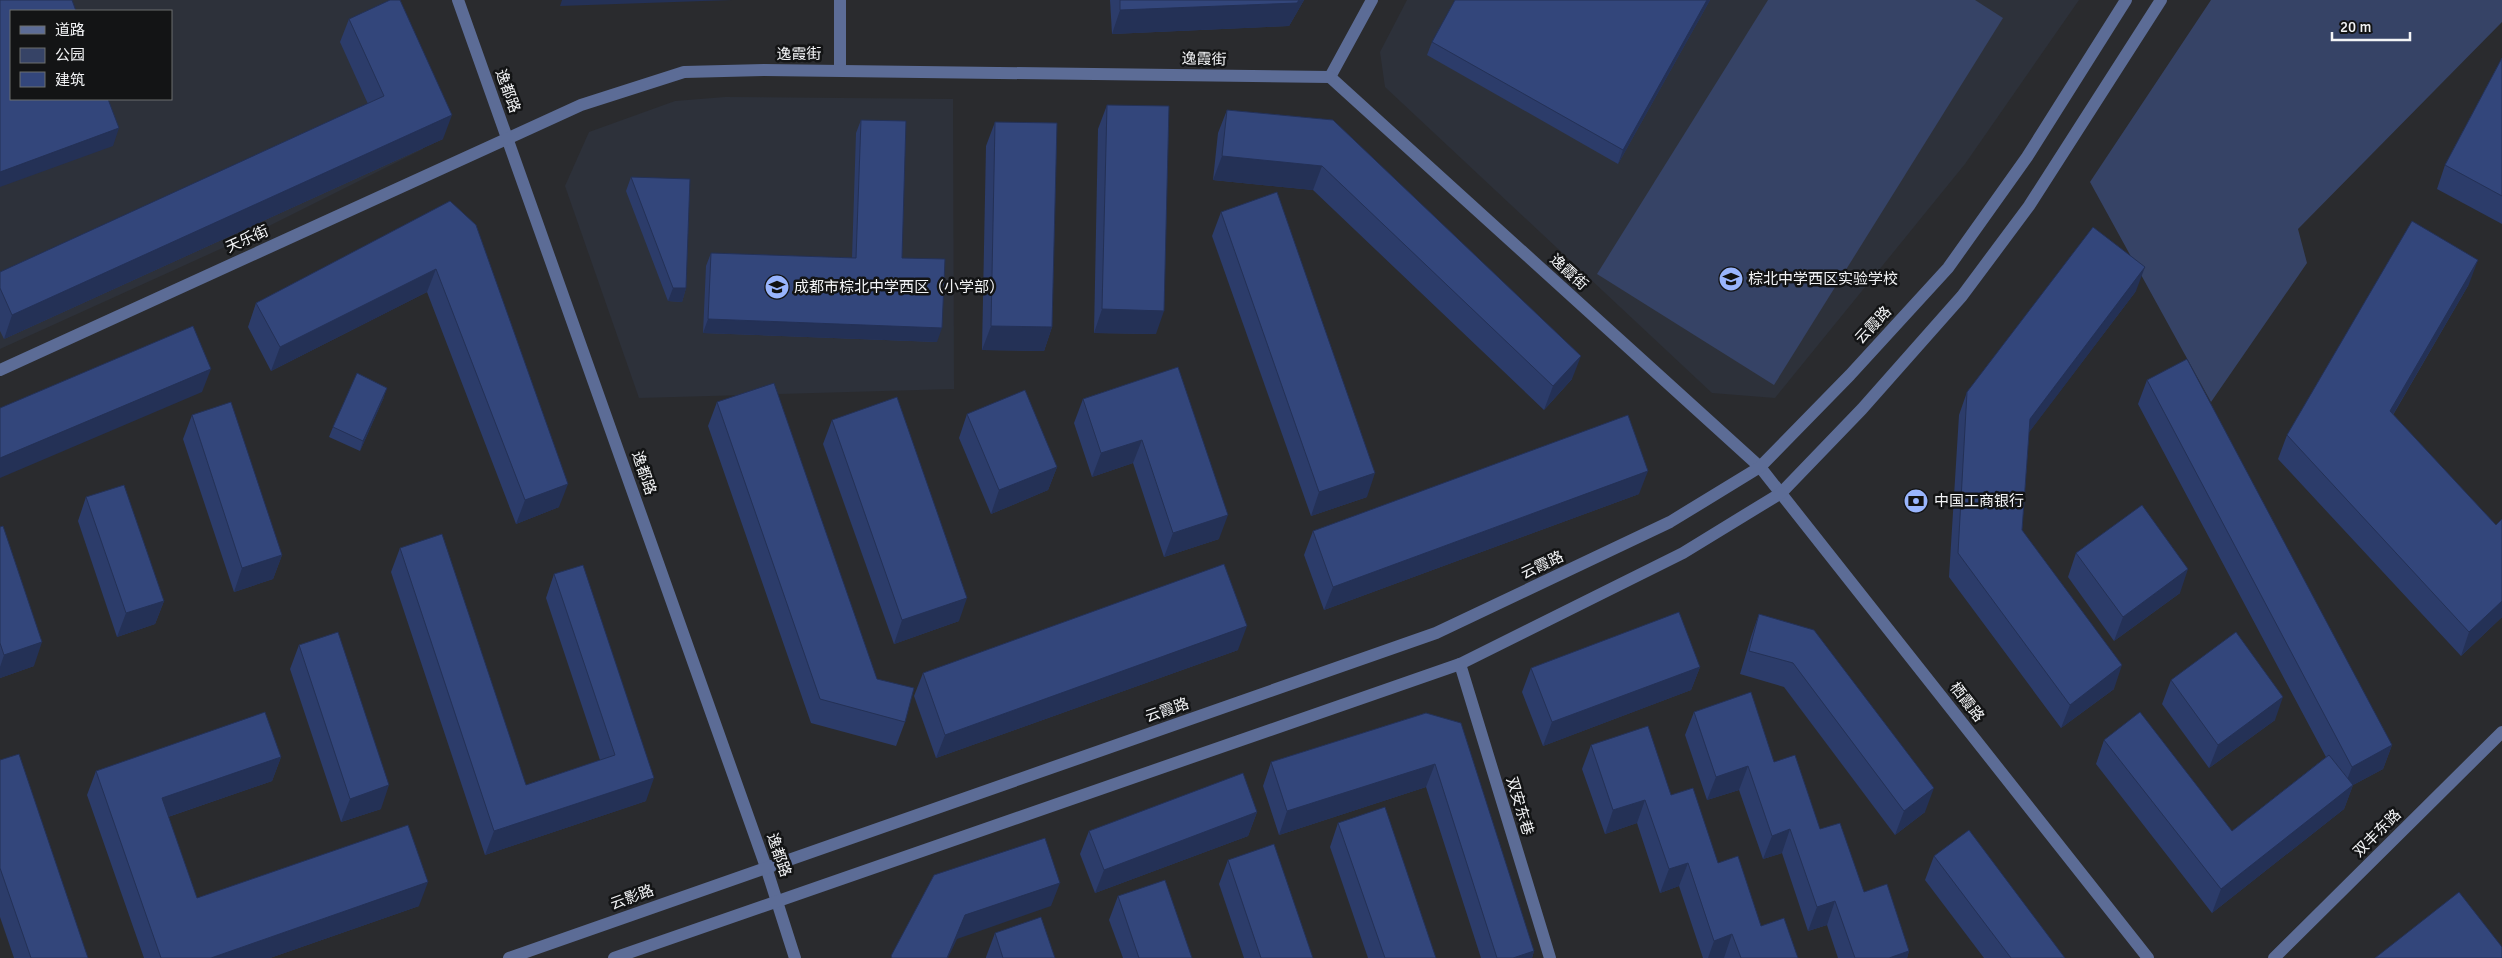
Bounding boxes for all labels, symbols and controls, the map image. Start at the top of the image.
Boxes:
legend [10,10,172,100]
scale bar [2332,10,2410,42]
text: 20 m [2340,18,2371,36]
text: 道路 [55,21,85,39]
street label: 逸霞街 [776,45,822,63]
text: 公园 [55,46,85,64]
street label: 逸霞街 [1181,50,1227,68]
street label: 逸都路 [492,67,524,115]
text: 建筑 [55,71,85,89]
street label: 天乐街 [223,222,271,256]
street label: 逸霞街 [1546,250,1592,294]
school or university icon: 棕北中学西区实验学校 [1718,266,1744,292]
place label: 棕北中学西区实验学校 [1748,270,1898,288]
school or university icon: 成都市棕北中学西区（小学部） [764,274,790,300]
place label: 成都市棕北中学西区（小学部） [794,278,1004,296]
street label: 云霞路 [1851,302,1895,348]
street label: 逸都路 [628,449,660,497]
bank icon: 中国工商银行 [1903,488,1929,514]
place label: 中国工商银行 [1934,492,2024,510]
street label: 云霞路 [1518,547,1566,583]
street label: 栖霞路 [1946,679,1988,725]
street label: 云霞路 [1143,694,1191,726]
street label: 双安东巷 [1503,775,1537,837]
street label: 双丰东路 [2349,805,2405,861]
street label: 逸都路 [763,831,795,879]
street label: 云影路 [608,881,656,913]

